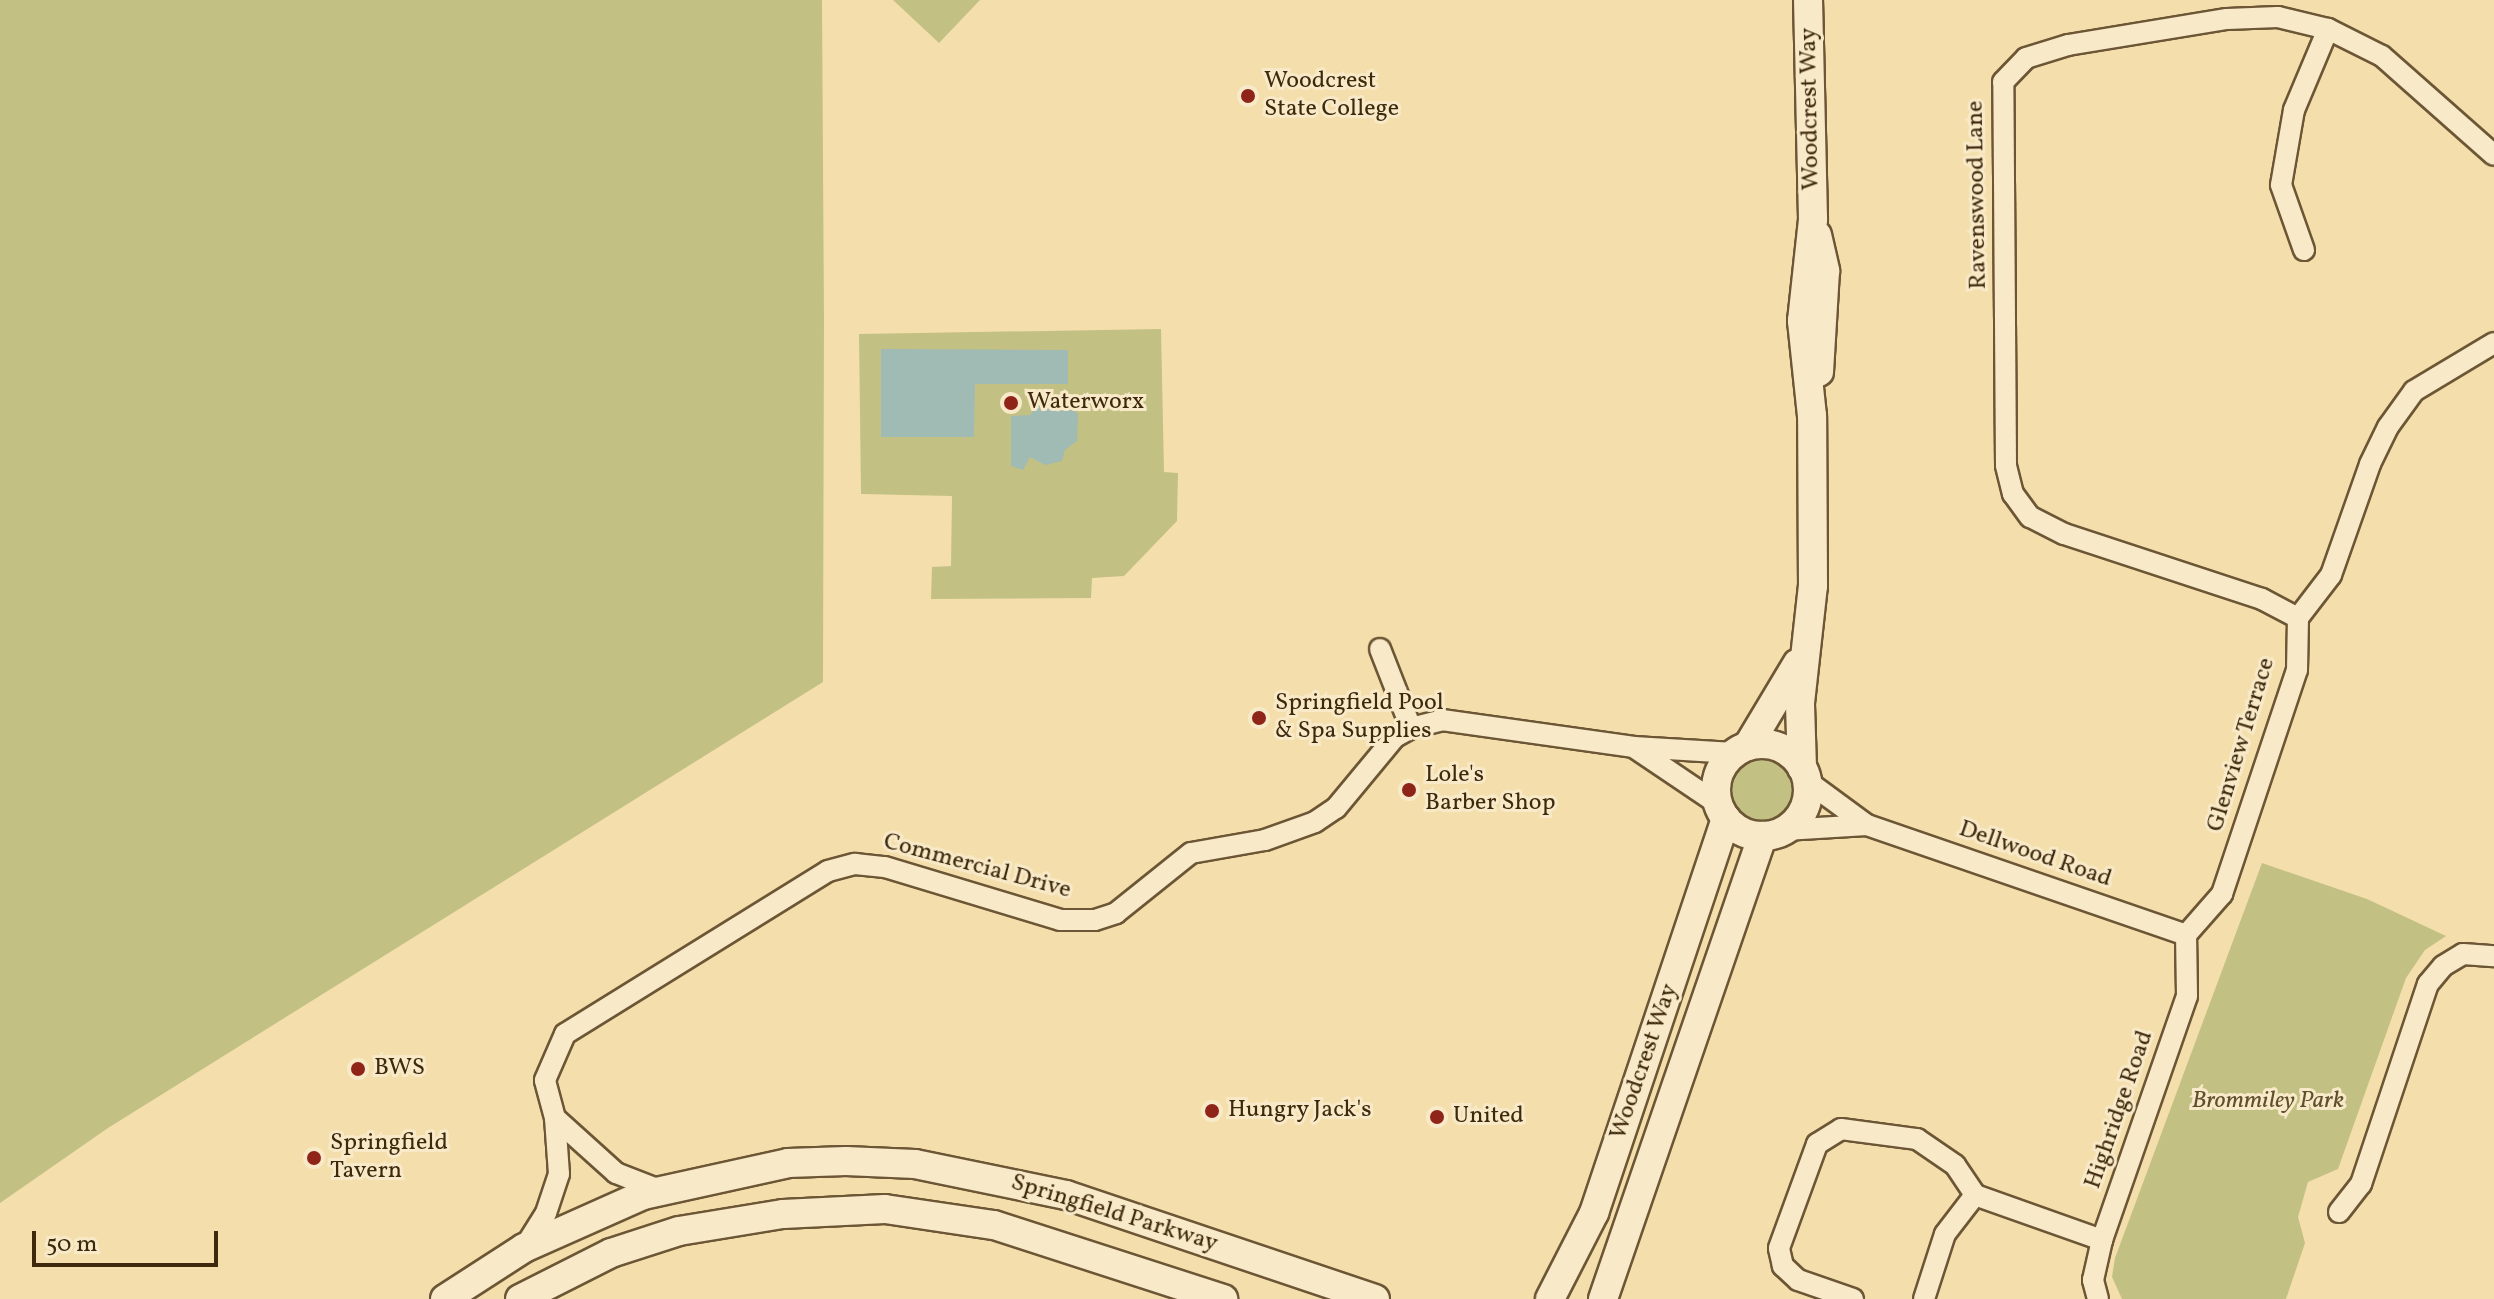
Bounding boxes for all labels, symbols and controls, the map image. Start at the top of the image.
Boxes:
street label: Woodcrest Way [1795,27,1827,191]
place label: Woodcrest State College [1264,68,1399,124]
marker: Woodcrest State College [1239,87,1257,105]
street label: Ravenswood Lane [1962,100,1994,290]
place label: Waterworx [1027,389,1144,417]
marker: Waterworx [1002,394,1020,412]
street label: Glenview Terrace [2202,654,2282,836]
place label: Springfield Pool & Spa Supplies [1275,690,1444,746]
marker: Springfield Pool & Spa Supplies [1250,709,1268,727]
place label: Lole's Barber Shop [1425,762,1555,818]
marker: Lole's Barber Shop [1400,781,1418,799]
street label: Dellwood Road [1955,815,2115,895]
street label: Commercial Drive [880,828,1074,906]
street label: Woodcrest Way [1605,980,1685,1144]
street label: Highridge Road [2079,1027,2161,1193]
place label: BWS [374,1055,425,1083]
marker: BWS [349,1060,367,1078]
park label: Brommiley Park [2192,1088,2344,1116]
place label: Hungry Jack's [1228,1097,1372,1125]
marker: Hungry Jack's [1203,1102,1221,1120]
place label: United [1453,1103,1524,1131]
marker: United [1428,1108,1446,1126]
place label: Springfield Tavern [330,1130,448,1186]
marker: Springfield Tavern [305,1149,323,1167]
street label: Springfield Parkway [1007,1169,1221,1259]
scale bar [36,1215,222,1265]
text: 50 m [46,1228,98,1262]

